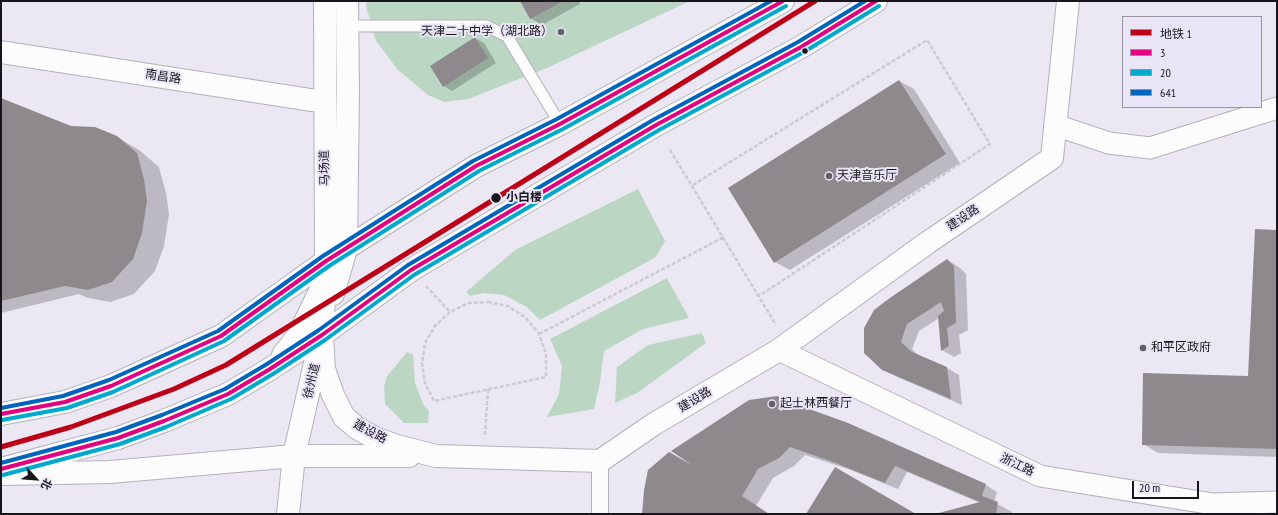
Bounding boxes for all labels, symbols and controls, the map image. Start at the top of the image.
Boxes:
legend [1122,16,1262,108]
place label: 天津二十中学（湖北路） [421,25,553,39]
text: 地铁 1 [1160,26,1192,41]
marker: 天津二十中学（湖北路） [556,27,566,37]
text: 3 [1160,45,1165,60]
unlabelled marker [800,46,810,56]
text: 20 [1160,65,1171,80]
street label: 南昌路 [144,67,182,87]
text: 641 [1160,85,1176,100]
street label: 马场道 [317,150,333,186]
place label: 天津音乐厅 [837,169,897,183]
marker: 天津音乐厅 [824,171,834,181]
marker: 小白楼 [489,191,503,205]
place label: 小白楼 [506,191,542,205]
street label: 建设路 [944,202,982,234]
place label: 和平区政府 [1151,341,1211,355]
marker: 和平区政府 [1138,343,1148,353]
street label: 徐州道 [301,362,323,400]
street label: 建设路 [676,385,714,415]
place label: 起士林西餐厅 [780,397,852,411]
marker: 起士林西餐厅 [767,399,777,409]
street label: 建设路 [351,417,389,447]
street label: 浙江路 [998,451,1036,479]
north arrow [16,459,56,499]
scale bar [1134,473,1201,499]
text: 北 [38,476,55,492]
text: 20 m [1139,480,1160,495]

